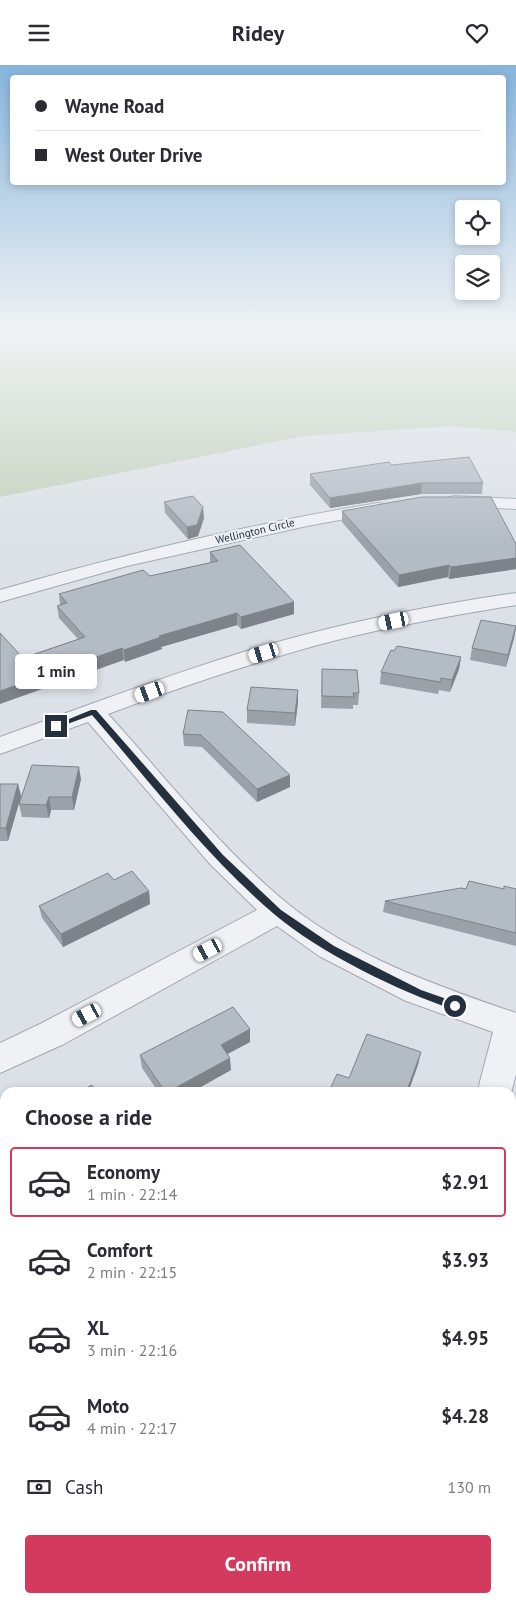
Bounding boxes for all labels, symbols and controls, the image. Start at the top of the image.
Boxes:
icon: menu [25,19,53,47]
text: Ridey [232,19,284,47]
icon: heart [463,19,491,47]
text: Wayne Road [65,94,164,118]
text: West Outer Drive [65,143,203,167]
map controls [455,200,500,300]
button: locate [455,200,500,245]
button: layers [455,255,500,300]
street label: Wellington Circle [214,515,296,547]
car [377,611,410,631]
car [247,641,280,665]
callout: 1 min [15,653,97,689]
text: 1 min [36,661,76,681]
car [133,680,166,704]
route end [45,715,67,737]
car [191,936,224,964]
route start [444,995,466,1017]
car [70,1001,103,1029]
text: Choose a ride [25,1103,152,1131]
icon: car [27,1160,72,1205]
text: Economy [87,1160,160,1184]
text: $2.91 [441,1170,489,1194]
text: 1 min · 22:14 [87,1184,177,1204]
icon: car [27,1238,72,1283]
text: Comfort [87,1238,153,1262]
text: $3.93 [441,1248,489,1272]
text: 2 min · 22:15 [87,1262,177,1282]
icon: car [27,1316,72,1361]
text: XL [87,1316,109,1340]
text: $4.95 [441,1326,489,1350]
text: 3 min · 22:16 [87,1340,177,1360]
icon: car [27,1394,72,1439]
text: Moto [87,1394,129,1418]
text: $4.28 [441,1404,489,1428]
text: 4 min · 22:17 [87,1418,177,1438]
icon: cash [25,1473,53,1501]
text: Cash [65,1475,103,1499]
text: 130 m [448,1477,491,1497]
button: Confirm [25,1535,491,1593]

